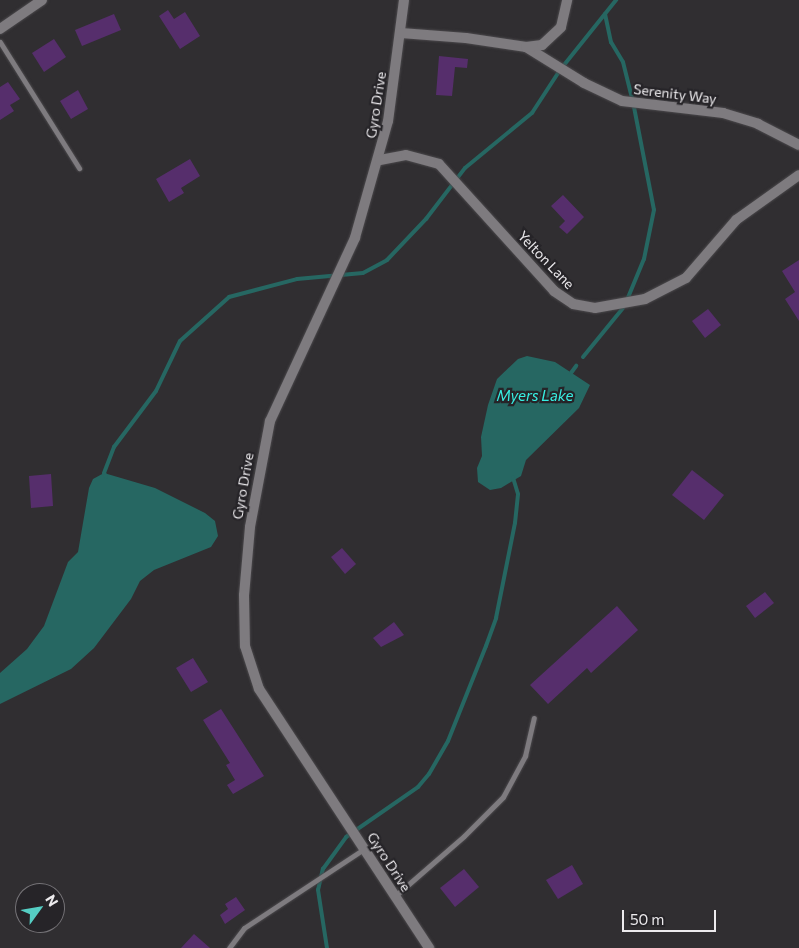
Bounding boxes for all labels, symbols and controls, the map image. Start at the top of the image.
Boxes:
street label: Gyro Drive [362,70,390,140]
street label: Serenity Way [633,81,717,107]
street label: Yelton Lane [514,227,578,293]
water label: Myers Lake [497,387,573,405]
street label: Gyro Drive [229,451,257,521]
street label: Gyro Drive [364,829,414,895]
north arrow [15,883,65,933]
text: N [42,891,62,909]
scale bar [624,900,718,932]
text: 50 m [630,910,664,928]

